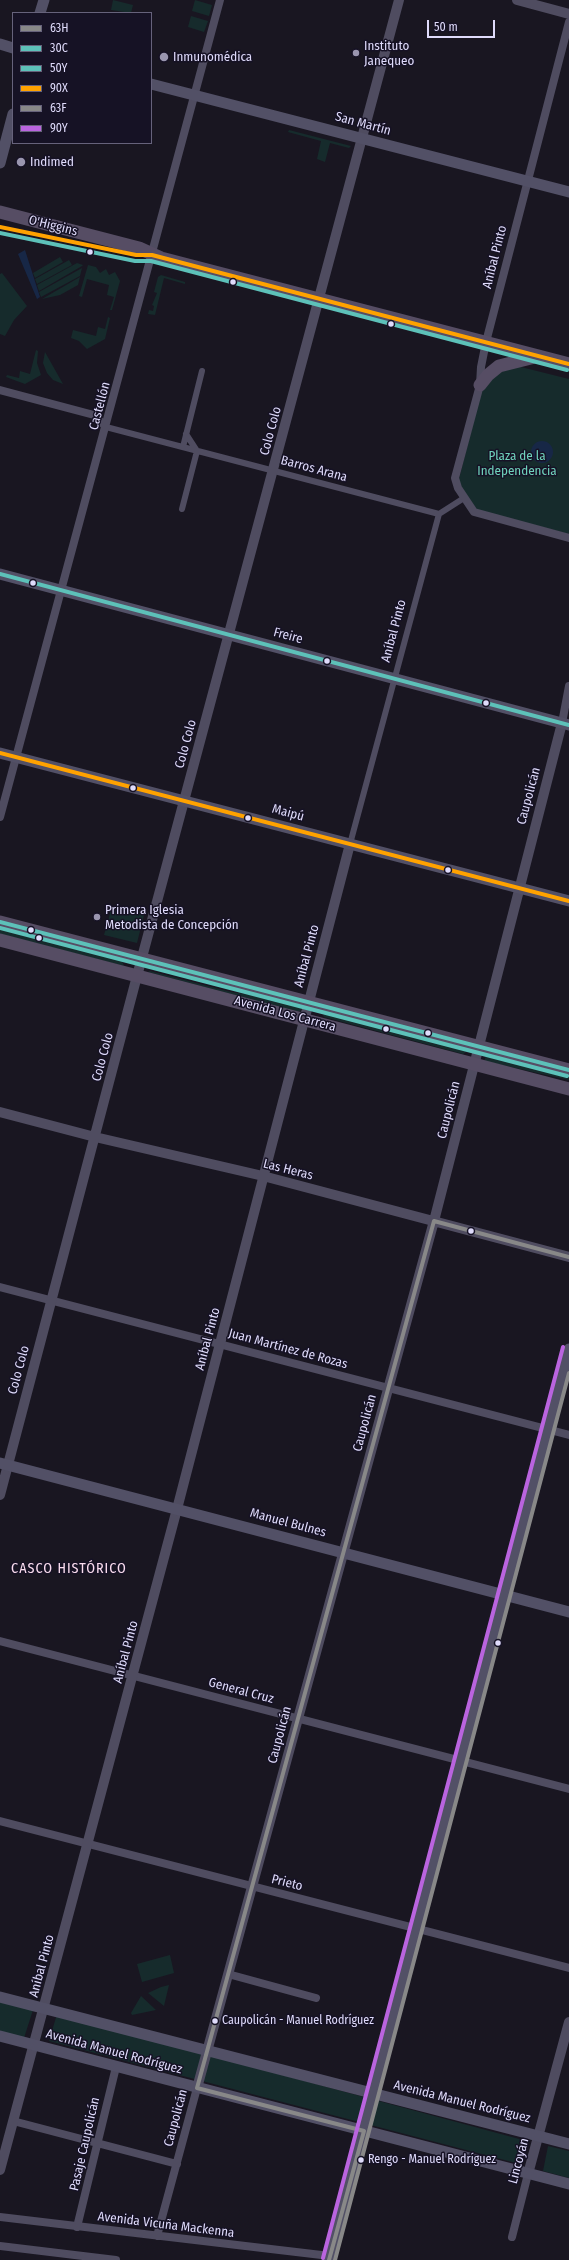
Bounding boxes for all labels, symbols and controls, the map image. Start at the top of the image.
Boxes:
legend [12,12,152,144]
scale bar [429,12,497,38]
text: 50 m [434,20,458,34]
text: 63H [50,21,69,35]
place label: Instituto Janequeo [364,38,414,69]
text: 30C [50,41,68,55]
marker: Instituto Janequeo [351,48,361,58]
place label: Inmunomédica [173,49,252,65]
marker: Inmunomédica [158,51,170,63]
text: 50Y [50,61,68,75]
text: 90X [50,81,68,95]
text: 63F [50,101,67,115]
street label: San Martín [333,109,393,139]
text: 90Y [50,121,68,135]
place label: Indimed [30,154,74,170]
marker: Indimed [15,156,27,168]
street label: O'Higgins [27,212,79,240]
street label: Aníbal Pinto [480,224,510,290]
unlabelled marker [85,247,95,257]
unlabelled marker [228,277,238,287]
unlabelled marker [386,319,396,329]
street label: Castellón [86,380,114,432]
street label: Colo Colo [257,405,285,457]
park label: Plaza de la Independencia [477,448,557,479]
street label: Barros Arana [279,453,349,485]
unlabelled marker [28,578,38,588]
street label: Aníbal Pinto [378,598,410,664]
street label: Freire [272,625,304,647]
unlabelled marker [322,656,332,666]
unlabelled marker [481,698,491,708]
street label: Colo Colo [172,718,200,770]
street label: Caupolicán [514,766,544,826]
unlabelled marker [128,783,138,793]
street label: Maipú [270,801,306,825]
unlabelled marker [243,813,253,823]
unlabelled marker [443,865,453,875]
place label: Primera Iglesia Metodista de Concepción [105,902,239,933]
marker: Primera Iglesia Metodista de Concepción [92,912,102,922]
street label: Aníbal Pinto [291,923,323,989]
unlabelled marker [26,925,36,935]
unlabelled marker [34,933,44,943]
street label: Avenida Los Carrera [232,993,338,1035]
unlabelled marker [381,1024,391,1034]
unlabelled marker [423,1028,433,1038]
street label: Colo Colo [89,1031,117,1083]
street label: Caupolicán [434,1080,464,1140]
street label: Las Heras [261,1156,315,1184]
unlabelled marker [466,1226,476,1236]
street label: Aníbal Pinto [192,1306,224,1372]
street label: Juan Martínez de Rozas [227,1326,349,1372]
street label: Colo Colo [5,1344,33,1396]
street label: Caupolicán [350,1393,380,1453]
street label: Manuel Bulnes [248,1505,328,1541]
district label: CASCO HISTÓRICO [11,1561,127,1577]
street label: Aníbal Pinto [110,1619,142,1685]
unlabelled marker [493,1638,503,1648]
street label: General Cruz [207,1675,275,1707]
street label: Caupolicán [265,1705,295,1765]
street label: Prieto [270,1872,304,1894]
street label: Aníbal Pinto [26,1933,58,1999]
place label: Caupolicán - Manuel Rodríguez [222,2014,374,2028]
marker: Caupolicán - Manuel Rodríguez [210,2016,220,2026]
street label: Avenida Manuel Rodríguez [44,2026,184,2078]
street label: Avenida Manuel Rodríguez [392,2077,532,2127]
street label: Caupolicán [161,2088,191,2148]
street label: Pasaje Caupolicán [67,2096,103,2192]
street label: Lincoyán [505,2136,533,2186]
place label: Rengo - Manuel Rodríguez [368,2153,496,2167]
marker: Rengo - Manuel Rodríguez [356,2155,366,2165]
street label: Avenida Vicuña Mackenna [97,2209,235,2241]

